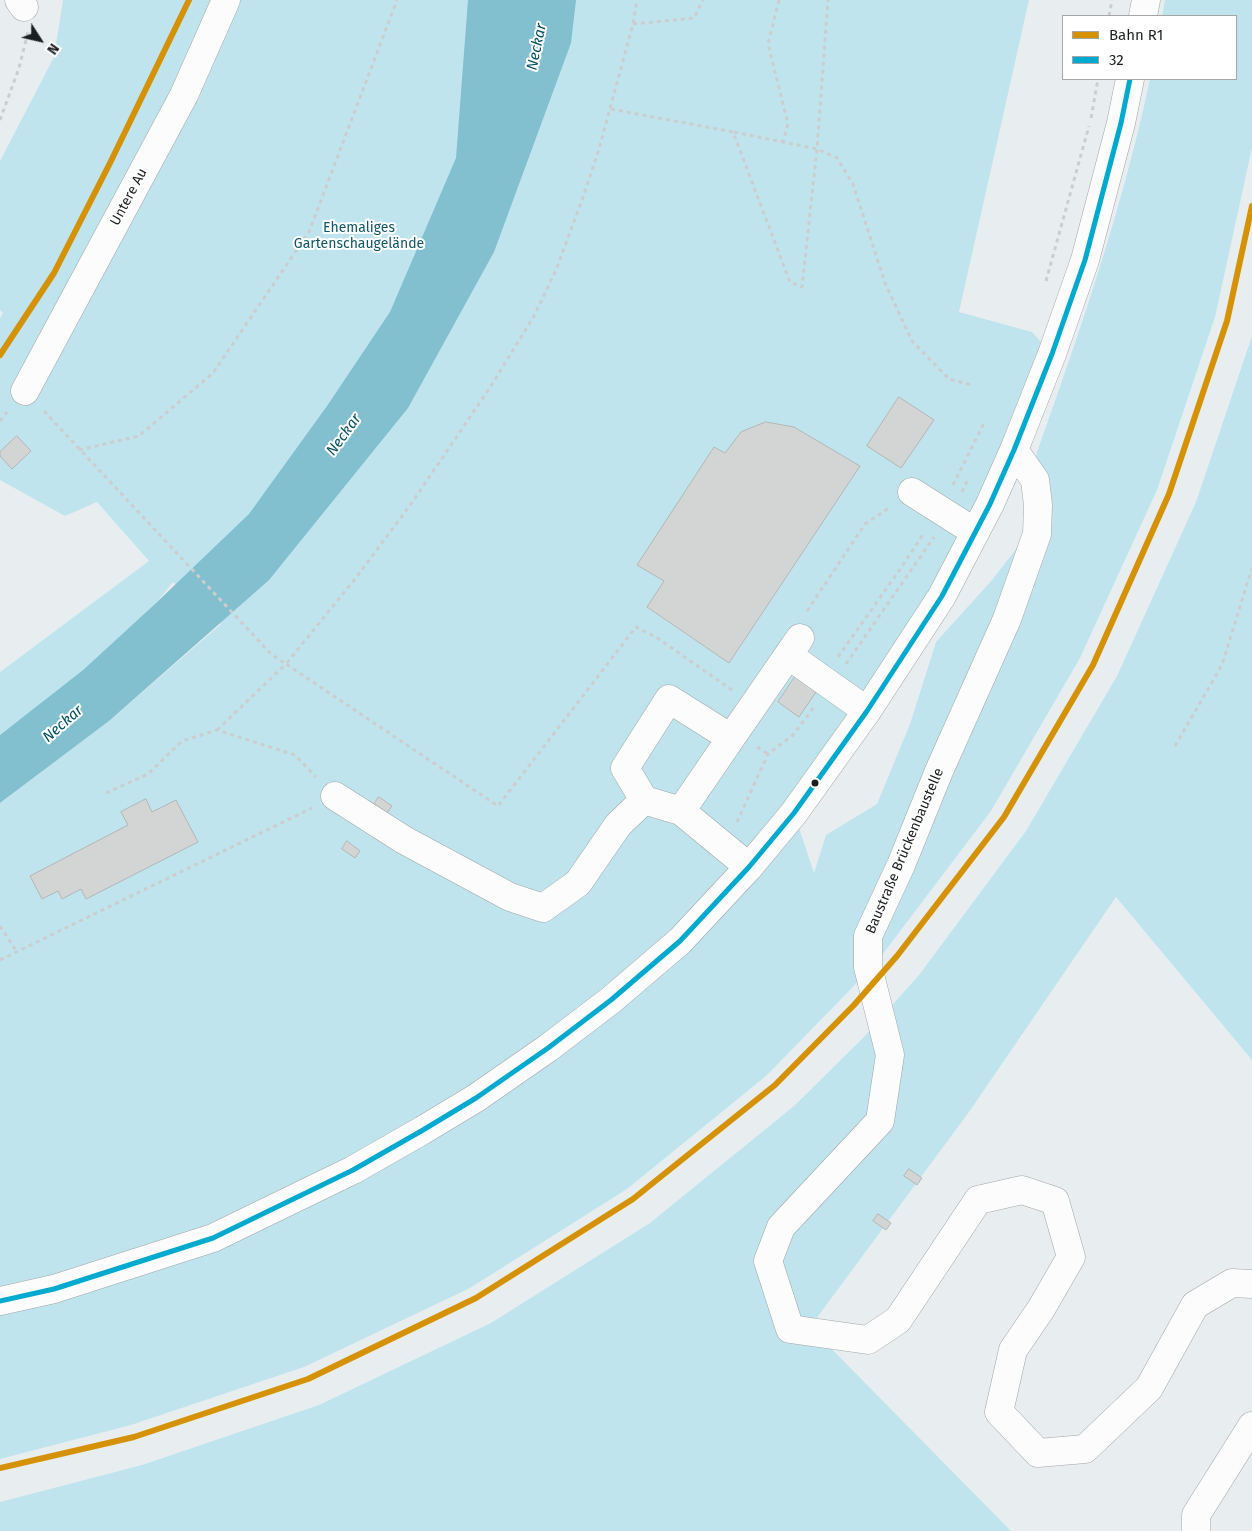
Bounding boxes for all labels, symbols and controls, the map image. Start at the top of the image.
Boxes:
north arrow [15,15,65,65]
legend [1062,15,1237,80]
water label: Neckar [523,22,551,72]
text: Bahn R1 [1109,26,1163,44]
text: N [43,40,62,58]
text: 32 [1109,51,1124,69]
street label: Untere Au [107,165,151,229]
park label: Ehemaliges Gartenschaugelände [294,220,424,252]
water label: Neckar [323,411,365,459]
water label: Neckar [39,702,87,746]
street label: Baustraße Brückenbaustelle [862,766,948,936]
unlabelled marker [810,778,820,788]

